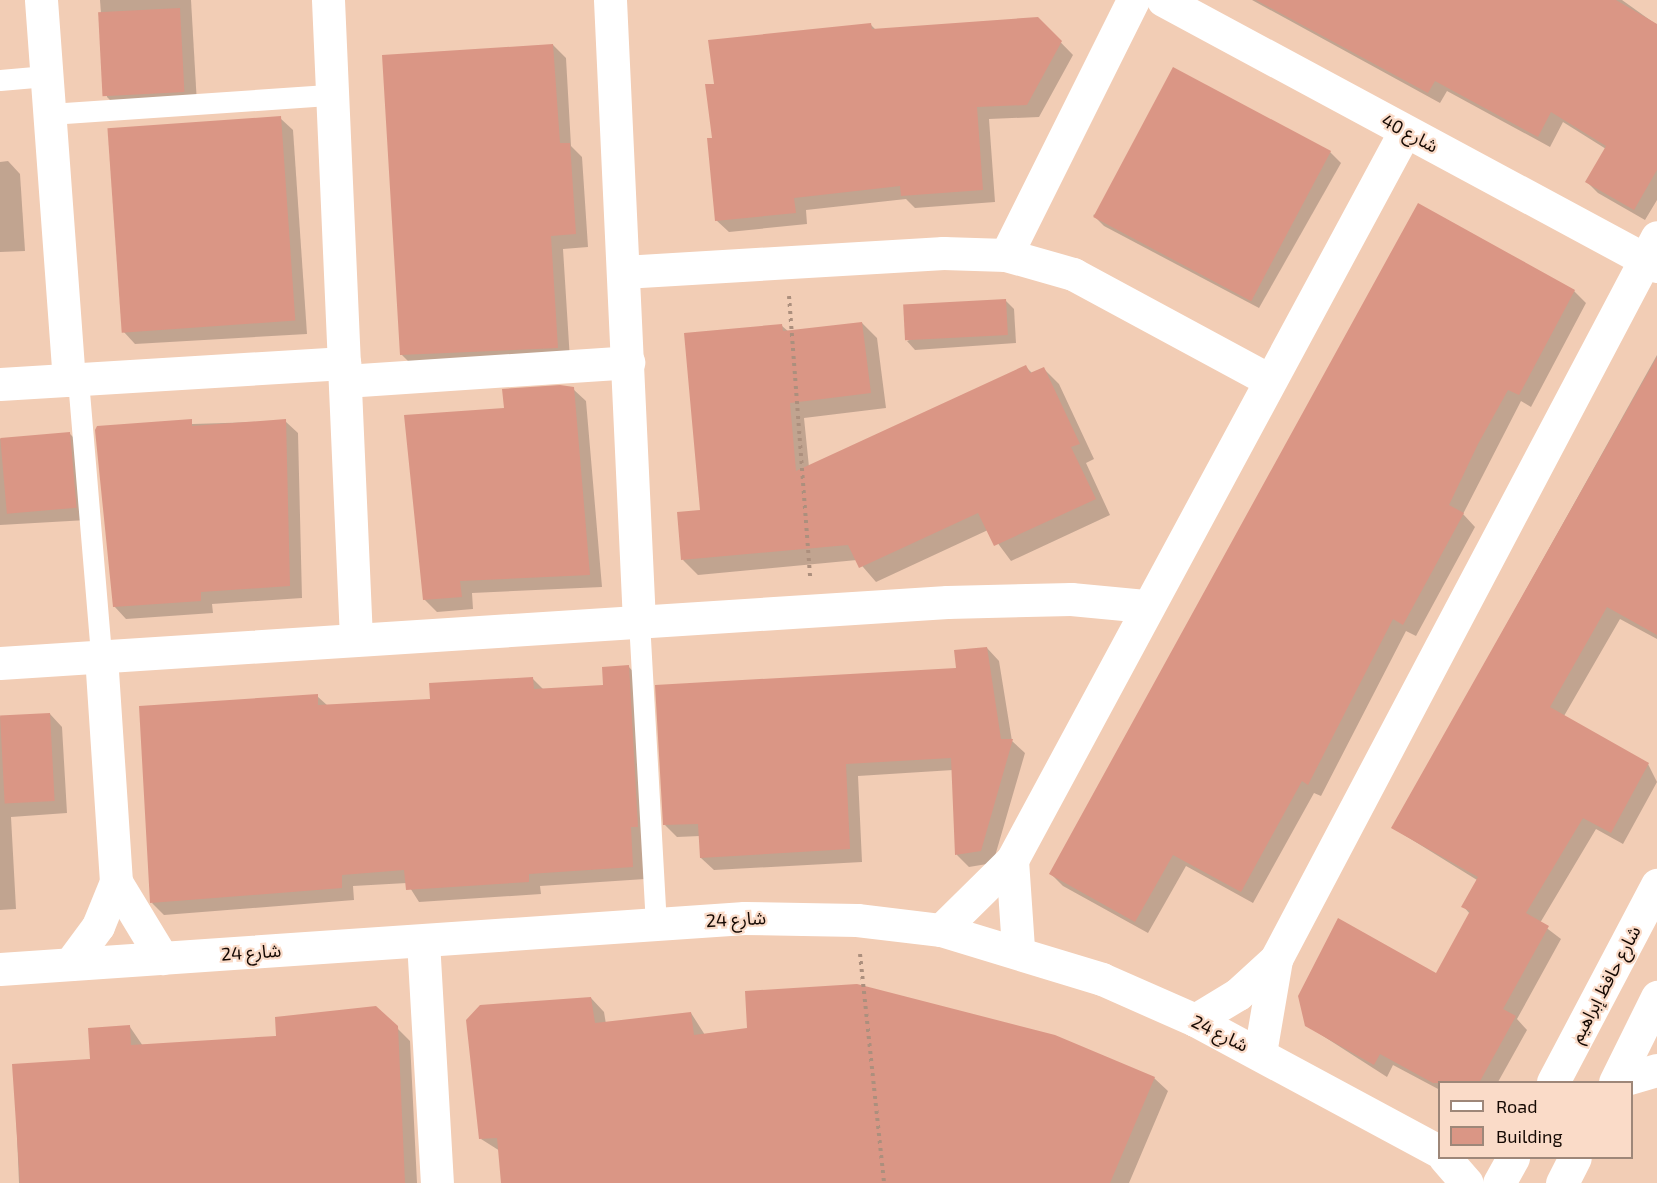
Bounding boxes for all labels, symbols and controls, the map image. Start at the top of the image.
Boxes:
street label: شارع 40 [1378,109,1442,157]
street label: شارع 24 [705,907,767,931]
street label: شارع حافظ إبراهيم [1565,922,1645,1046]
street label: شارع 24 [220,939,282,965]
street label: شارع 24 [1188,1010,1252,1056]
legend [1438,1081,1633,1159]
text: Road [1496,1095,1537,1117]
text: Building [1496,1125,1563,1147]

